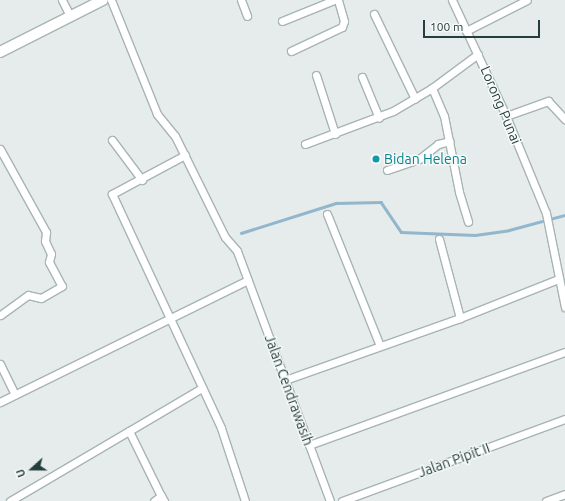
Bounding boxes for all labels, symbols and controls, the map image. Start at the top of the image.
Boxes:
scale bar [425,12,542,38]
text: 100 m [430,20,463,33]
street label: Lorong Punai [477,64,525,146]
place label: Bidan Helena [384,151,467,167]
marker: Bidan Helena [371,154,381,164]
street label: Jalan Cendrawasih [261,332,317,448]
street label: Jalan Pipit II [416,439,492,481]
north arrow [12,449,52,489]
text: U [14,468,28,479]

